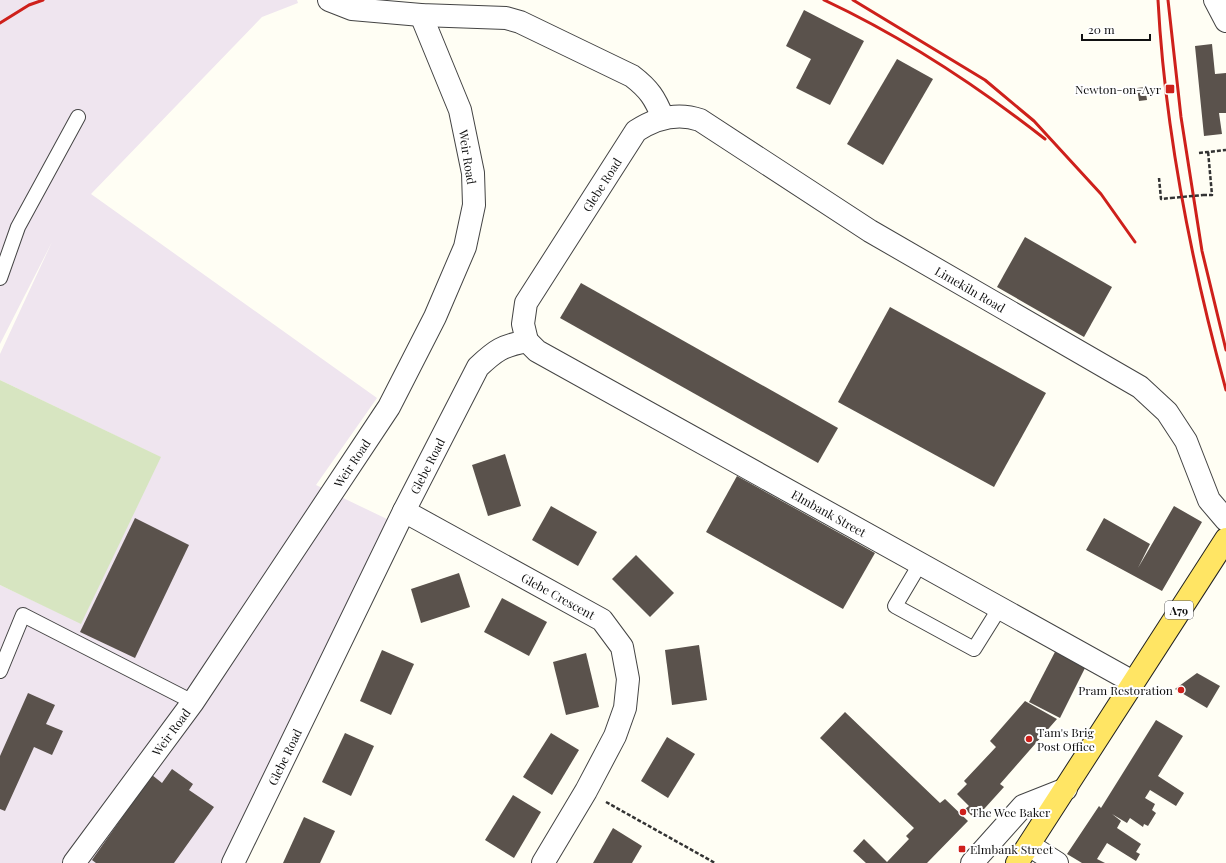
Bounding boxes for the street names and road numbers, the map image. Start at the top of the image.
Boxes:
street label: Weir Road [456,128,480,185]
street label: Glebe Road [579,155,625,215]
street label: Limekiln Road [932,262,1008,315]
street label: Glebe Road [406,435,448,497]
street label: Weir Road [329,436,374,491]
street label: Elmbank Street [789,486,870,541]
street label: Glebe Crescent [518,569,599,623]
road number: A79 [1165,601,1193,619]
street label: Weir Road [147,705,194,760]
street label: Glebe Road [264,726,305,788]

